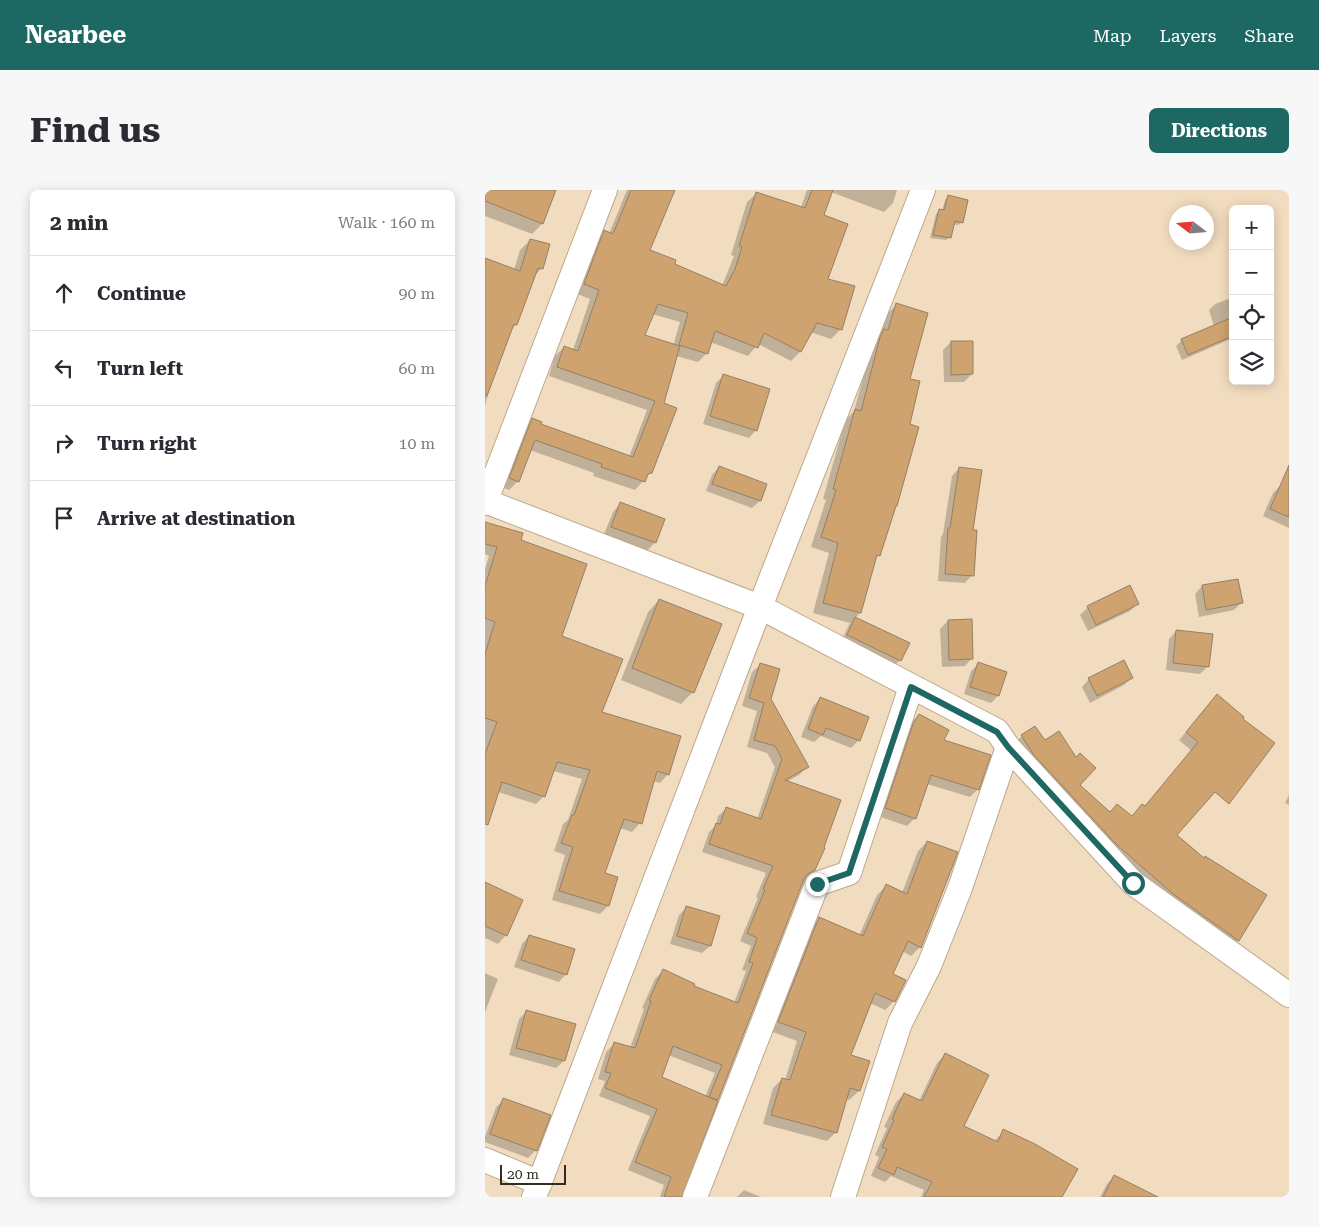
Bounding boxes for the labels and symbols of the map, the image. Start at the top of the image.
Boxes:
north arrow [1169,205,1214,250]
route start [1122,872,1145,895]
route end [806,873,829,896]
scale bar [500,1162,566,1185]

